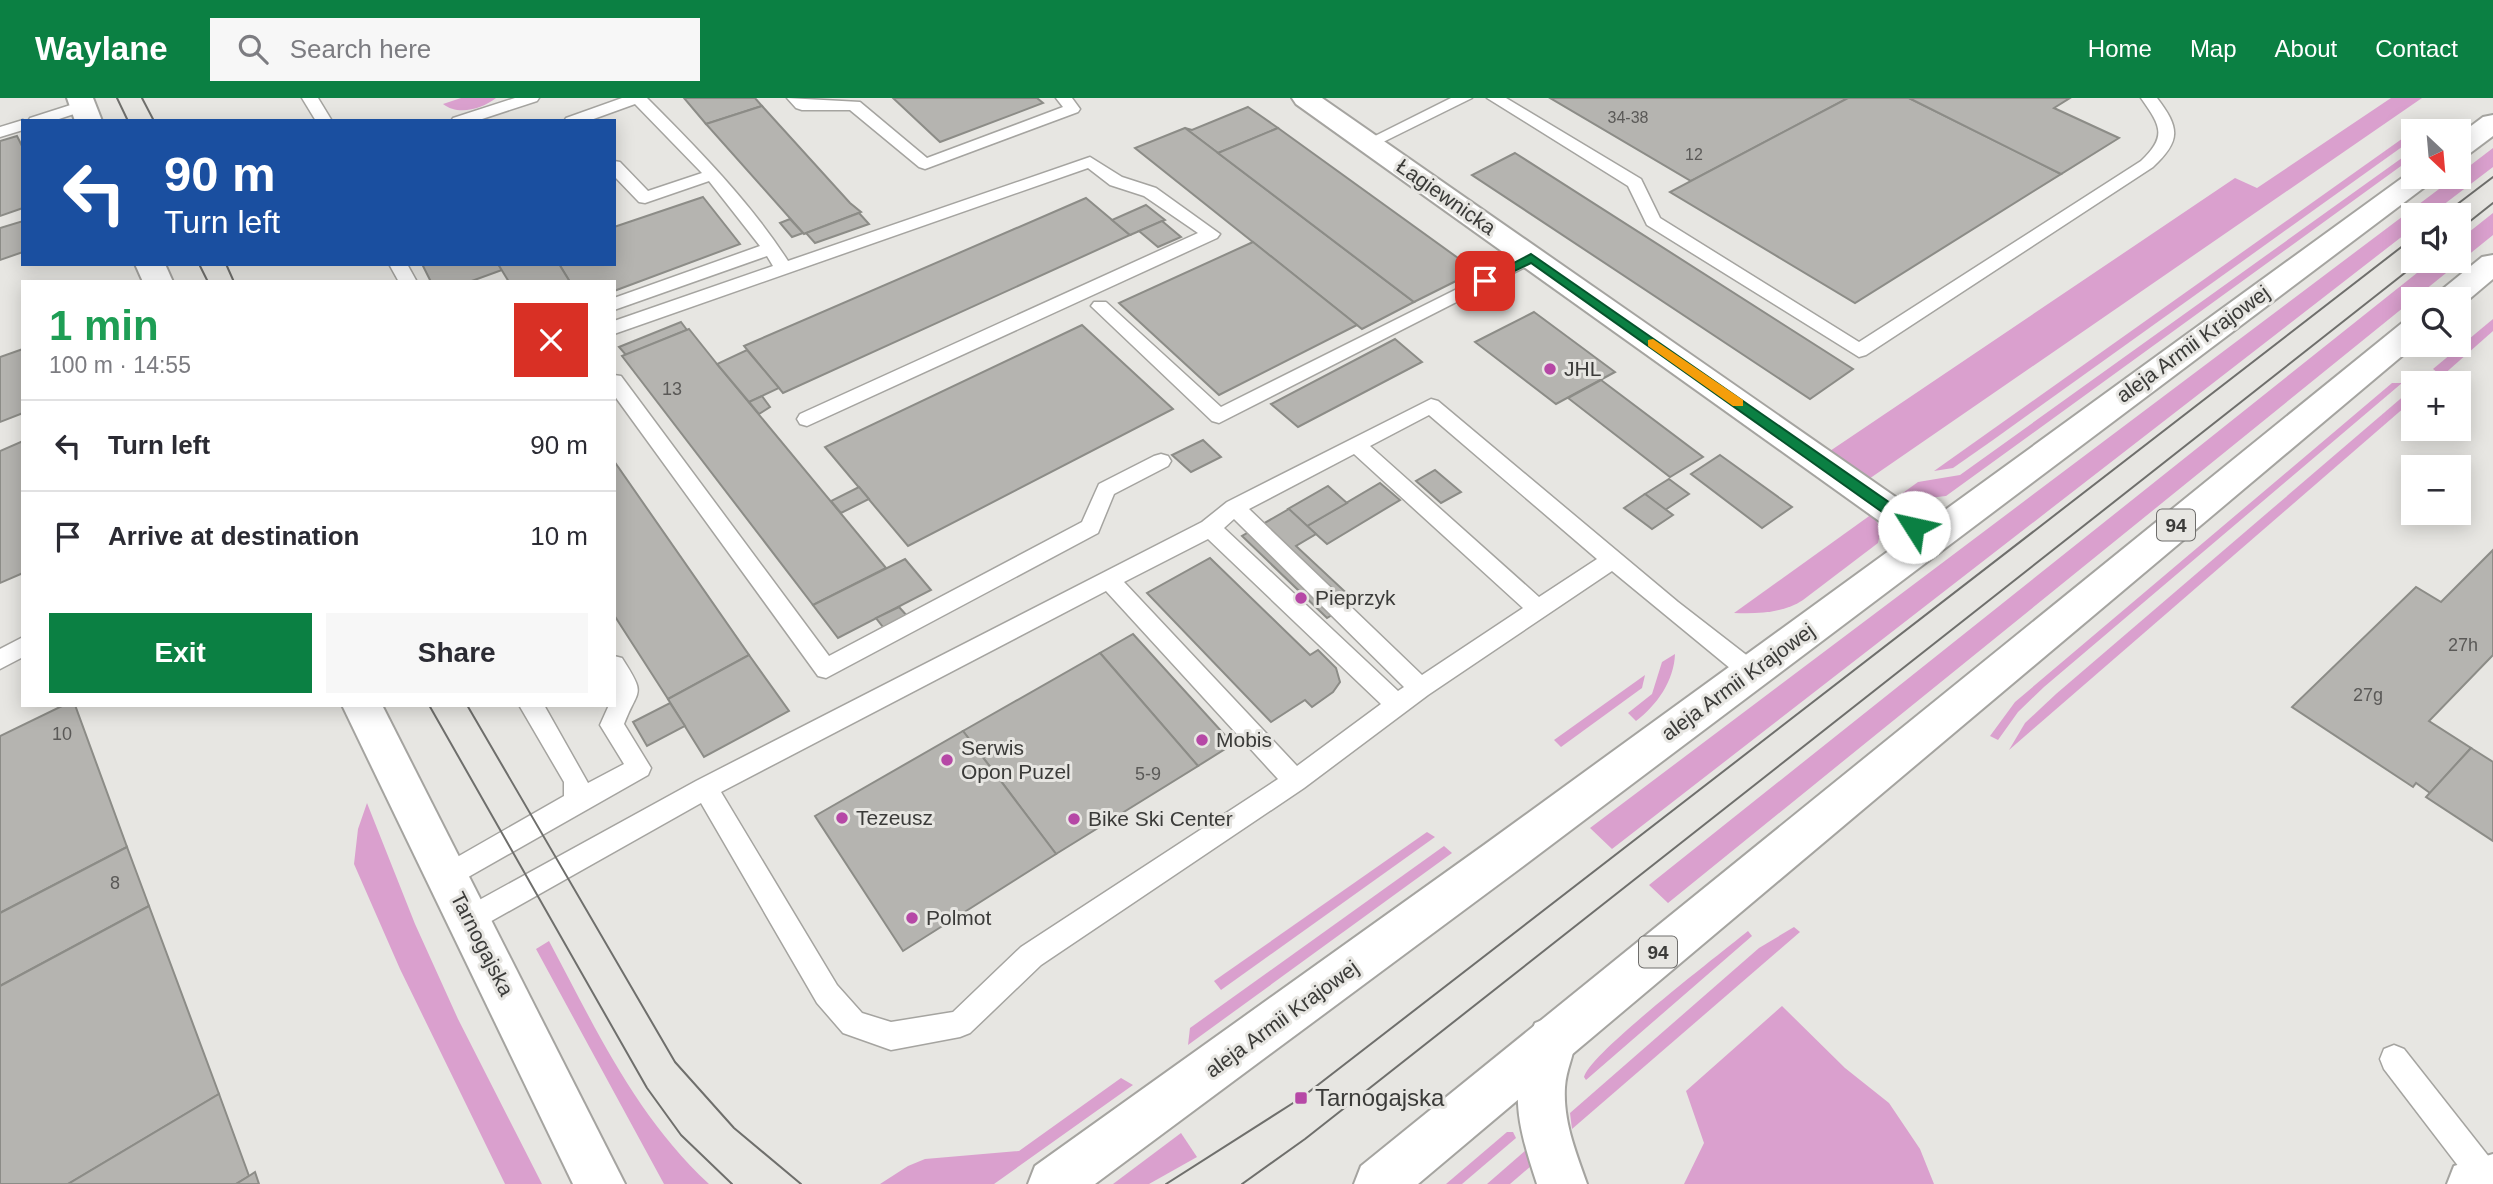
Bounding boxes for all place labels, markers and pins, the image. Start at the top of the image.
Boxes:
pin [1455,251,1515,311]
place label: JHL [1564,357,1601,380]
marker: JHL [1542,361,1558,377]
place label: Pieprzyk [1315,586,1396,609]
marker: Pieprzyk [1293,590,1309,606]
place label: Mobis [1216,728,1272,751]
marker: Mobis [1194,732,1210,748]
place label: Serwis Opon Puzel [961,736,1071,783]
marker: Serwis Opon Puzel [939,752,955,768]
place label: Tezeusz [856,806,933,829]
place label: Bike Ski Center [1088,807,1233,830]
marker: Tezeusz [834,810,850,826]
marker: Bike Ski Center [1066,811,1082,827]
place label: Polmot [926,906,992,929]
marker: Polmot [904,910,920,926]
place label: Tarnogajska [1315,1084,1445,1111]
marker: Tarnogajska [1293,1090,1309,1106]

